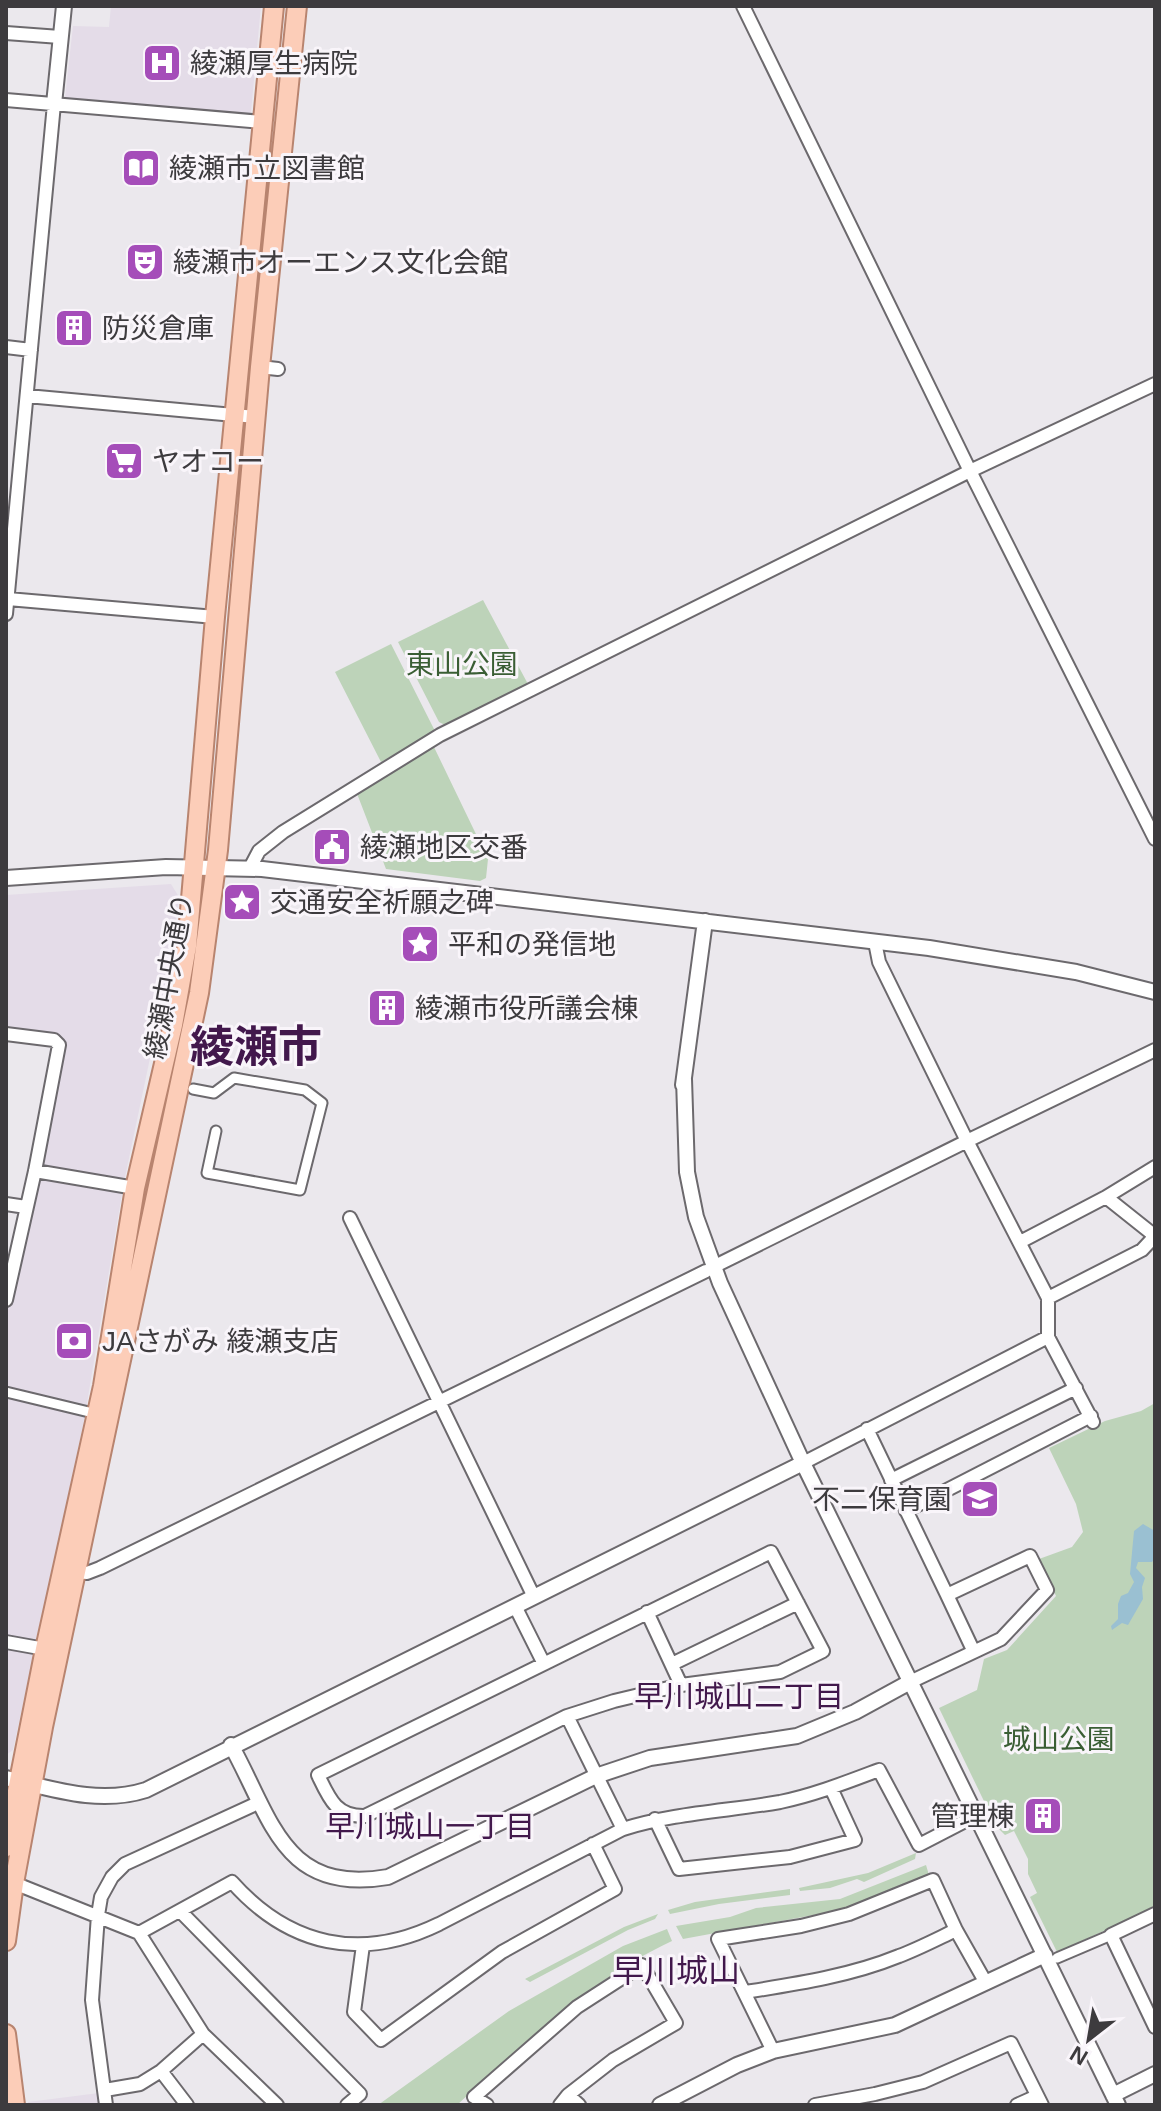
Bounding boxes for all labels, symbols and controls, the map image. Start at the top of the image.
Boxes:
hospital icon: 綾瀬厚生病院 [141,42,183,84]
place label: 綾瀬厚生病院 [190,48,358,79]
library icon: 綾瀬市立図書館 [120,147,162,189]
place label: 綾瀬市立図書館 [169,153,365,184]
theatre icon: 綾瀬市オーエンス文化会館 [124,241,166,283]
place label: 綾瀬市オーエンス文化会館 [173,247,508,278]
building icon: 防災倉庫 [53,307,95,349]
place label: 防災倉庫 [102,313,214,344]
supermarket icon: ヤオコー [103,440,145,482]
place label: ヤオコー [152,446,264,477]
park label: 東山公園 [406,649,518,680]
public building icon: 綾瀬地区交番 [311,826,353,868]
place label: 綾瀬地区交番 [360,832,528,863]
place icon: 交通安全祈願之碑 [221,881,263,923]
place label: 交通安全祈願之碑 [270,887,494,918]
street label: 綾瀬中央通り [139,891,199,1061]
place icon: 平和の発信地 [399,923,441,965]
place label: 平和の発信地 [448,929,616,960]
building icon: 綾瀬市役所議会棟 [366,987,408,1029]
place label: 綾瀬市役所議会棟 [415,993,639,1024]
district label: 綾瀬市 [190,1022,322,1071]
bank icon: JAさがみ 綾瀬支店 [53,1320,95,1362]
place label: JAさがみ 綾瀬支店 [102,1326,338,1357]
school or university icon: 不二保育園 [959,1478,1001,1520]
place label: 不二保育園 [812,1484,952,1515]
district label: 早川城山二丁目 [634,1680,844,1713]
park label: 城山公園 [1003,1724,1115,1755]
building icon: 管理棟 [1022,1795,1064,1837]
place label: 管理棟 [931,1801,1015,1832]
district label: 早川城山一丁目 [325,1810,535,1843]
district label: 早川城山 [612,1953,740,1989]
north arrow [1049,1999,1129,2079]
text: N [1066,2041,1092,2071]

